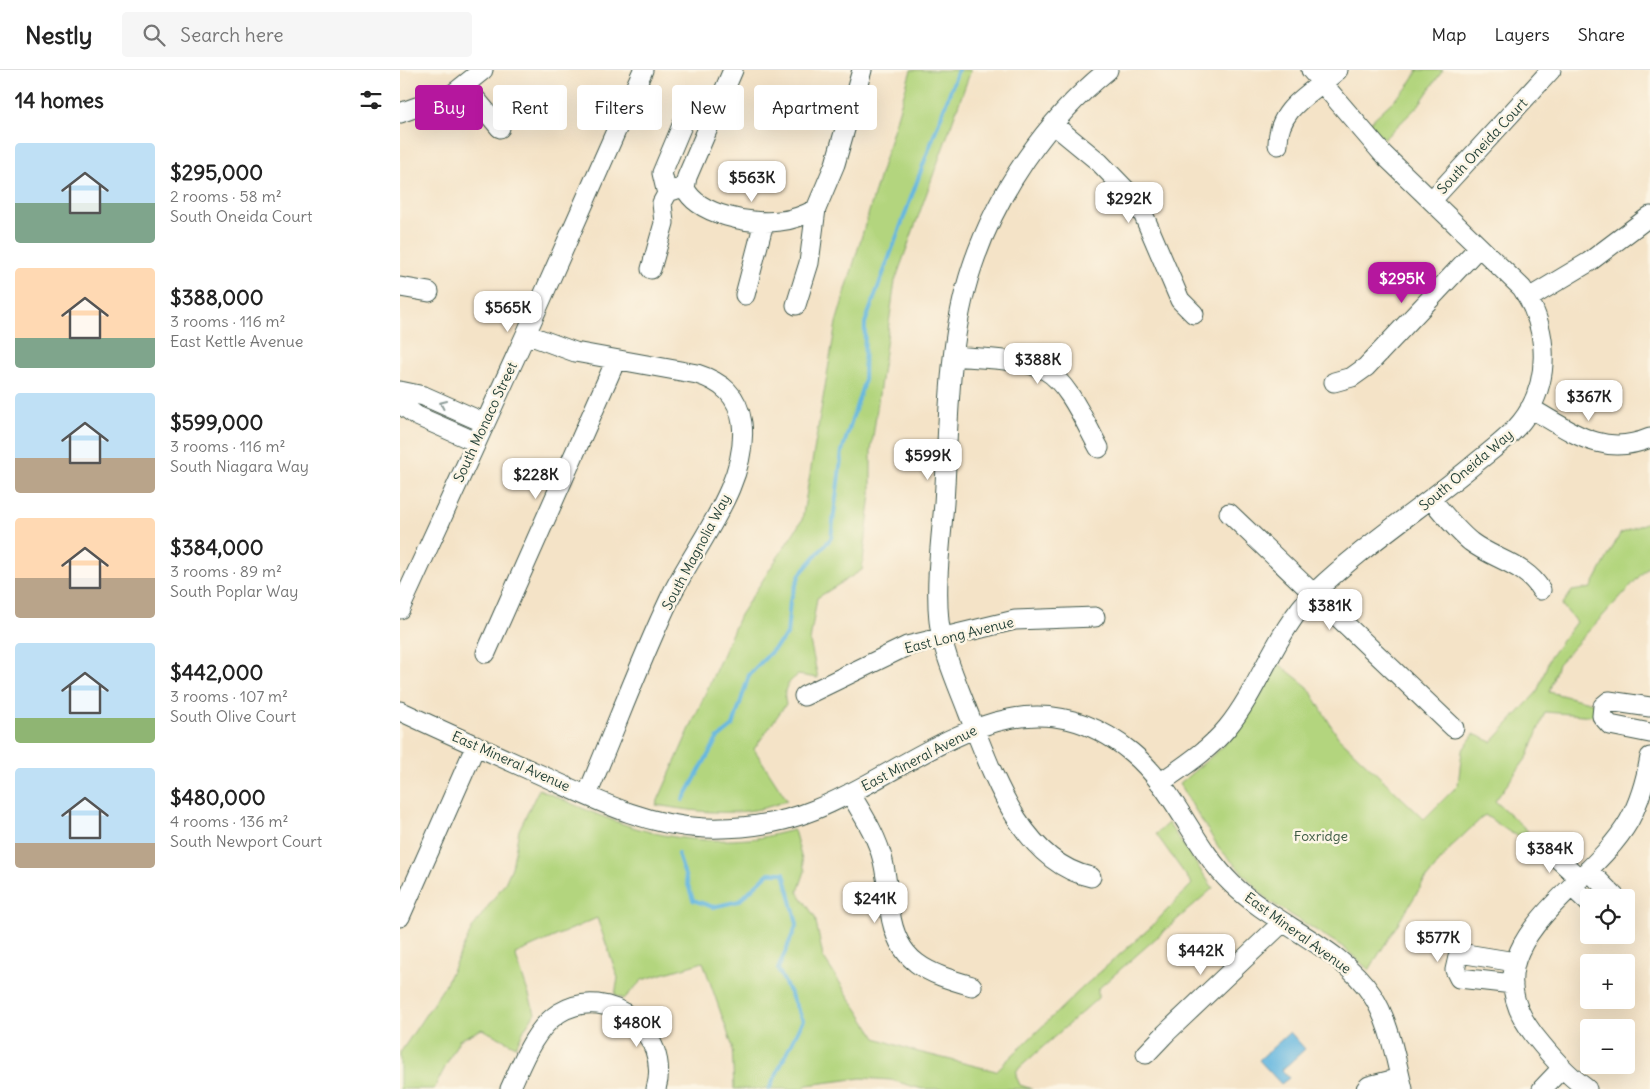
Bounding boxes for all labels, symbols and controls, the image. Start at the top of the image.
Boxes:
search box [122,12,472,57]
text: Nestly [25,20,92,50]
icon: search [140,21,168,49]
text: Search here [180,23,283,47]
text: Map [1431,23,1466,46]
text: Layers [1494,23,1550,46]
text: Share [1578,23,1625,46]
chip: Buy [415,85,483,130]
chip: Rent [493,85,567,130]
chip: Filters [577,85,662,130]
chip: New [672,85,744,130]
chip: Apartment [754,85,877,130]
icon: filters [357,86,385,114]
text: 14 homes [15,87,104,114]
street label: South Oneida Court [1433,94,1531,198]
text: $295,000 [170,159,263,186]
pin: $563K [717,160,787,203]
icon: home [55,163,115,223]
text: $563K [729,167,775,187]
pin: $292K [1094,182,1164,224]
text: 2 rooms · 58 m² [170,186,282,206]
text: $292K [1106,188,1152,208]
text: South Oneida Court [170,206,313,226]
pin: $295K [1367,262,1437,304]
text: $295K [1379,268,1425,288]
text: $388,000 [170,284,264,311]
icon: home [55,288,115,348]
pin: $565K [473,290,543,333]
text: $565K [485,297,531,317]
text: 3 rooms · 116 m² [170,311,286,331]
text: East Kettle Avenue [170,331,303,351]
pin: $388K [1003,342,1073,385]
text: $388K [1015,349,1061,369]
street label: South Monaco Street [449,359,521,485]
pin: $367K [1554,380,1624,422]
text: $367K [1567,386,1611,406]
one-way arrow [439,400,448,411]
text: $599,000 [170,409,263,436]
icon: home [55,413,115,473]
street label: South Oneida Way [1415,425,1517,515]
text: 3 rooms · 116 m² [170,436,286,456]
pin: $599K [893,438,963,481]
text: $599K [905,445,951,465]
text: South Niagara Way [170,456,309,476]
pin: $228K [501,458,571,500]
text: $228K [513,464,559,484]
street label: South Magnolia Way [658,491,734,613]
text: $384,000 [170,534,264,561]
icon: home [55,538,115,598]
text: 3 rooms · 89 m² [170,561,282,581]
text: South Poplar Way [170,581,298,601]
pin: $381K [1295,588,1365,631]
text: $381K [1308,595,1352,615]
street label: East Long Avenue [903,613,1015,657]
text: $442,000 [170,659,263,686]
icon: home [55,663,115,723]
text: 3 rooms · 107 m² [170,686,288,706]
text: South Olive Court [170,706,296,726]
street label: East Mineral Avenue [858,721,980,795]
street label: East Mineral Avenue [449,727,573,795]
text: $480,000 [170,784,266,811]
icon: home [55,788,115,848]
text: 4 rooms · 136 m² [170,811,288,831]
park label: Foxridge [1294,827,1348,845]
text: South Newport Court [170,831,322,851]
pin: $384K [1515,832,1585,874]
text: $384K [1527,838,1573,858]
pin: $241K [840,882,910,924]
text: $241K [854,888,896,908]
street label: East Mineral Avenue [1241,888,1355,978]
map controls [1580,889,1635,1074]
button: locate [1580,889,1635,944]
pin: $577K [1403,920,1473,963]
text: $577K [1416,927,1460,947]
pin: $442K [1166,934,1236,976]
text: $442K [1178,940,1224,960]
button: + [1580,954,1635,1009]
pin: $480K [602,1006,672,1048]
text: $480K [613,1012,661,1032]
button: − [1580,1019,1635,1074]

